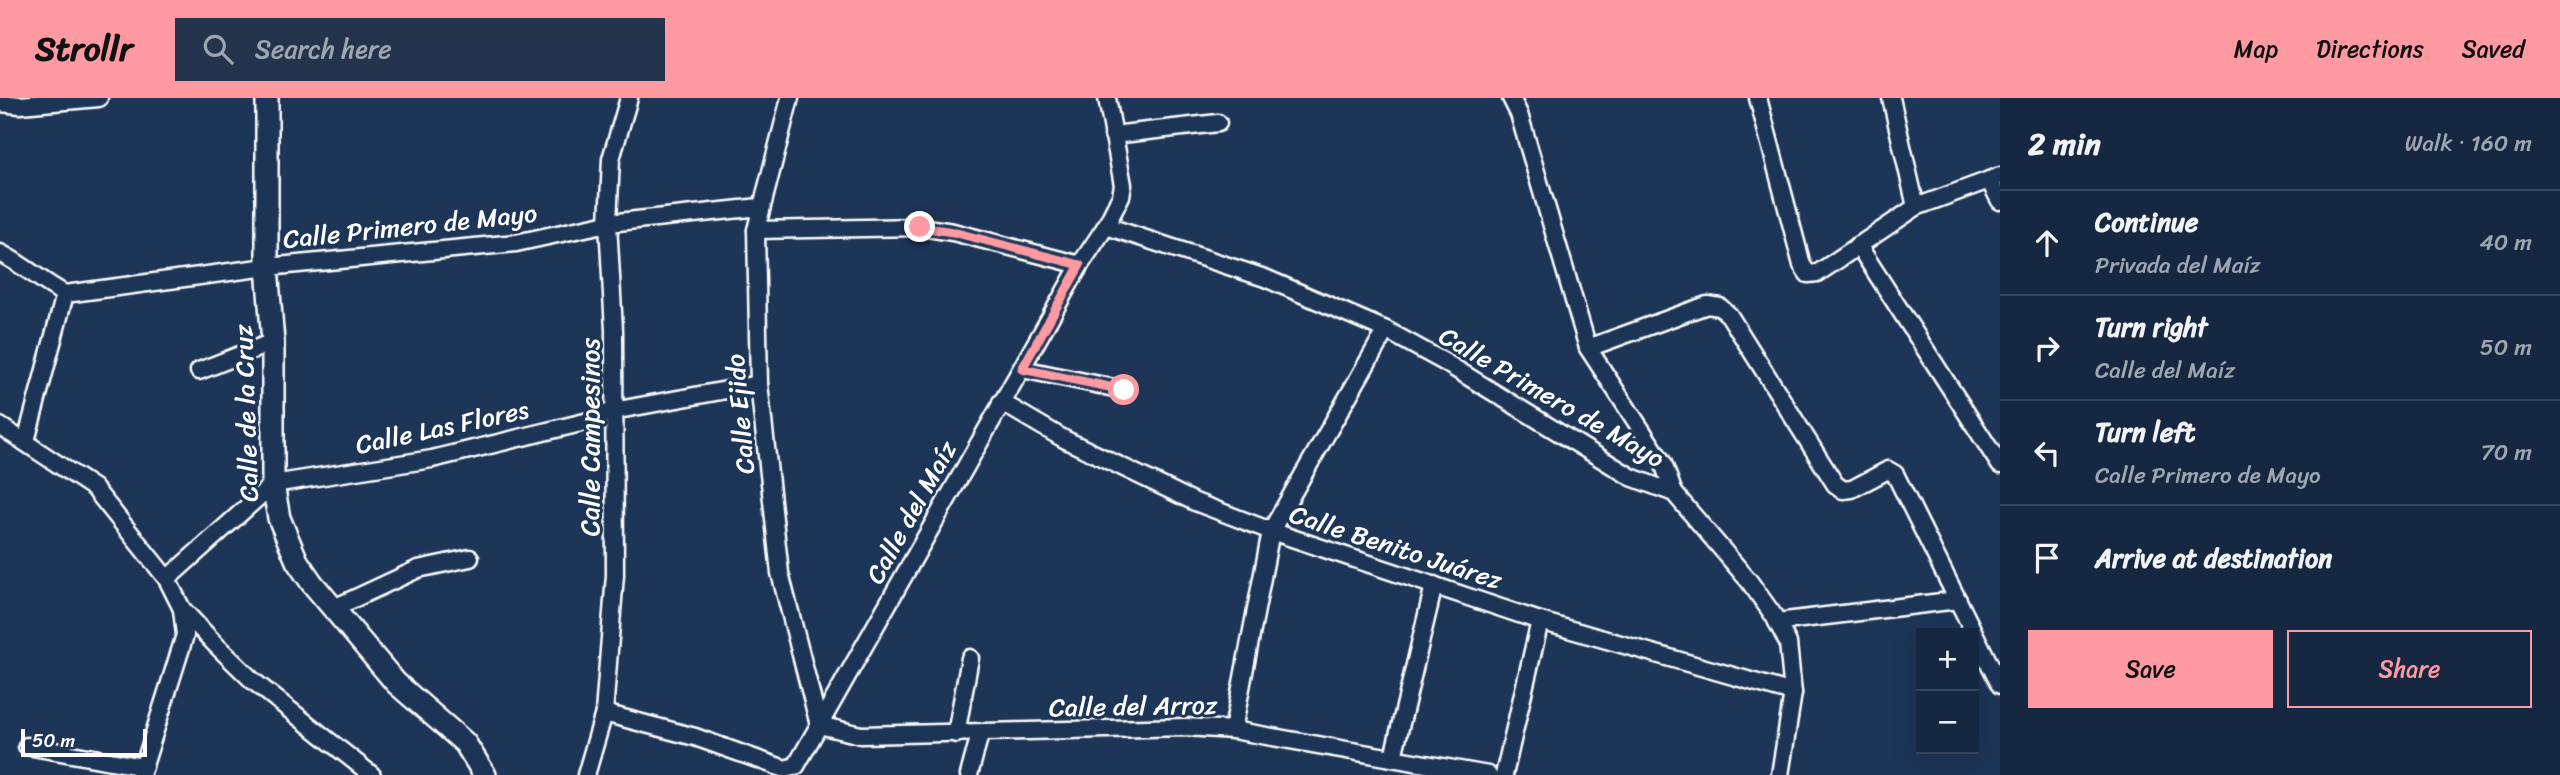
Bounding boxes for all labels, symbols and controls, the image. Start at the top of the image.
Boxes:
search box [175,18,665,81]
text: Strollr [35,20,133,78]
text: Search here [255,26,392,72]
text: Map [2234,28,2278,70]
text: Directions [2316,28,2424,70]
text: Saved [2462,28,2525,70]
icon: search [199,30,237,68]
text: 2 min [2028,117,2101,171]
text: Walk · 160 m [2405,123,2532,164]
street label: Calle Primero de Mayo [281,190,539,262]
text: Continue [2095,199,2198,245]
route end [904,211,935,242]
text: 40 m [2479,222,2532,263]
icon: ahead [2028,224,2066,262]
text: Privada del Maíz [2095,245,2261,286]
text: Turn right [2095,304,2208,350]
street label: Calle Primero de Mayo [1430,313,1674,481]
street label: Calle de la Cruz [220,323,272,503]
text: 50 m [2480,327,2532,368]
icon: right [2028,329,2066,367]
street label: Calle Campesinos [567,337,613,536]
text: Calle del Maíz [2095,350,2235,391]
street label: Calle Ejido [712,352,768,476]
route start [1108,374,1139,405]
street label: Calle Las Flores [351,386,533,468]
text: Turn left [2095,409,2195,455]
street label: Calle del Maíz [852,431,970,592]
text: 70 m [2481,432,2532,473]
icon: left [2028,434,2066,472]
text: Calle Primero de Mayo [2095,455,2321,496]
street label: Calle Benito Juárez [1284,491,1509,603]
text: Arrive at destination [2095,535,2332,581]
icon: arrive [2028,539,2066,577]
map controls [1916,628,1979,754]
button: + [1916,628,1979,691]
button: Save [2028,630,2273,708]
button: Share [2287,630,2532,708]
street label: Calle del Arroz [1048,682,1218,730]
button: − [1916,691,1979,754]
text: 50 m [32,724,75,757]
scale bar [21,726,147,758]

